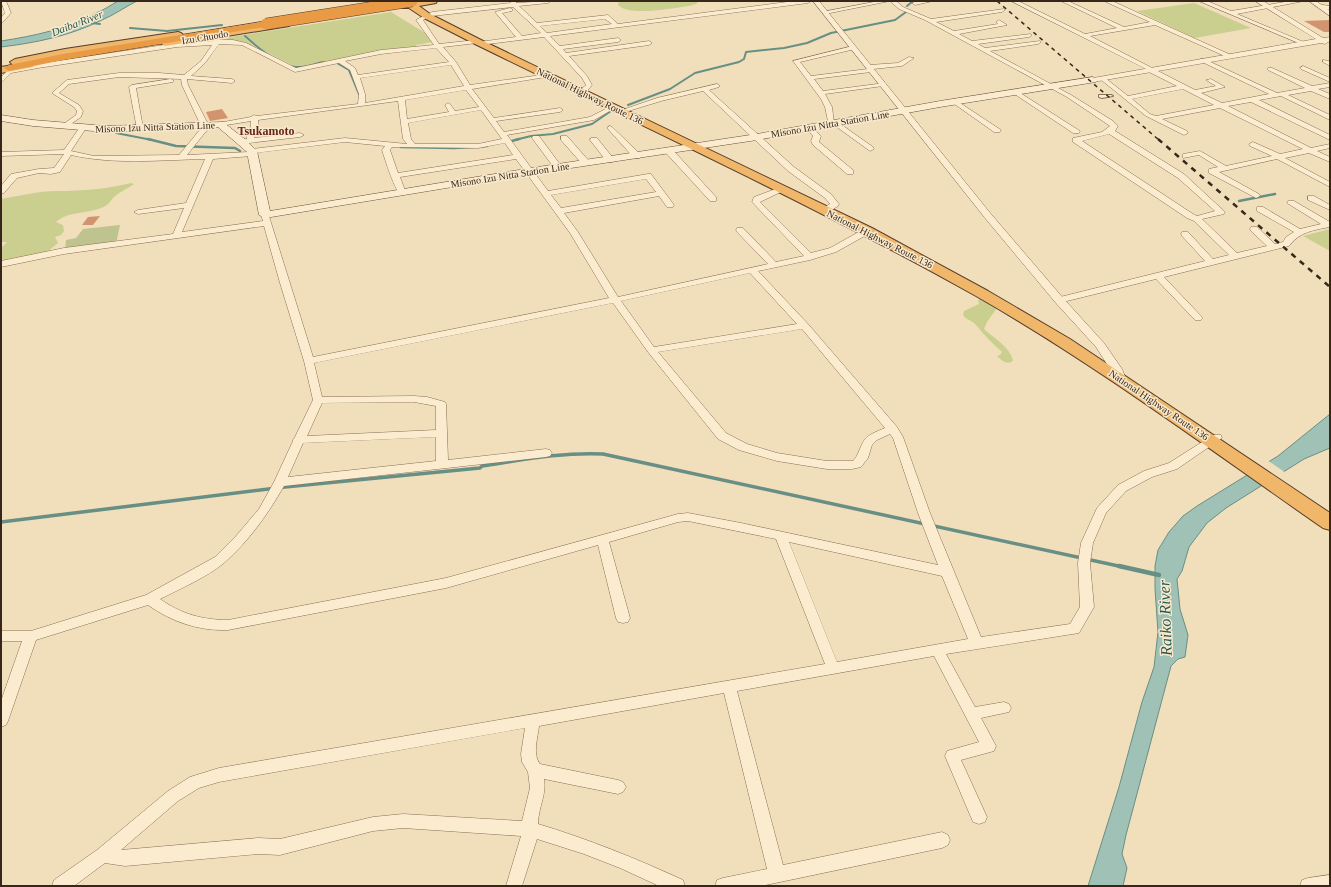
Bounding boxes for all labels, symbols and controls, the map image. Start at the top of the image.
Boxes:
water label: Daiba River [49,7,105,39]
street label: Izu Chuodo [181,28,229,46]
street label: National Highway Route 136 [535,65,645,127]
street label: Misono Izu Nitta Station Line [770,108,891,140]
street label: Misono Izu Nitta Station Line [95,119,216,135]
district label: Tsukamoto [238,124,294,138]
street label: Misono Izu Nitta Station Line [450,160,571,190]
street label: National Highway Route 136 [825,207,935,271]
street label: National Highway Route 136 [1107,368,1211,442]
water label: Raiko River [1155,579,1175,657]

